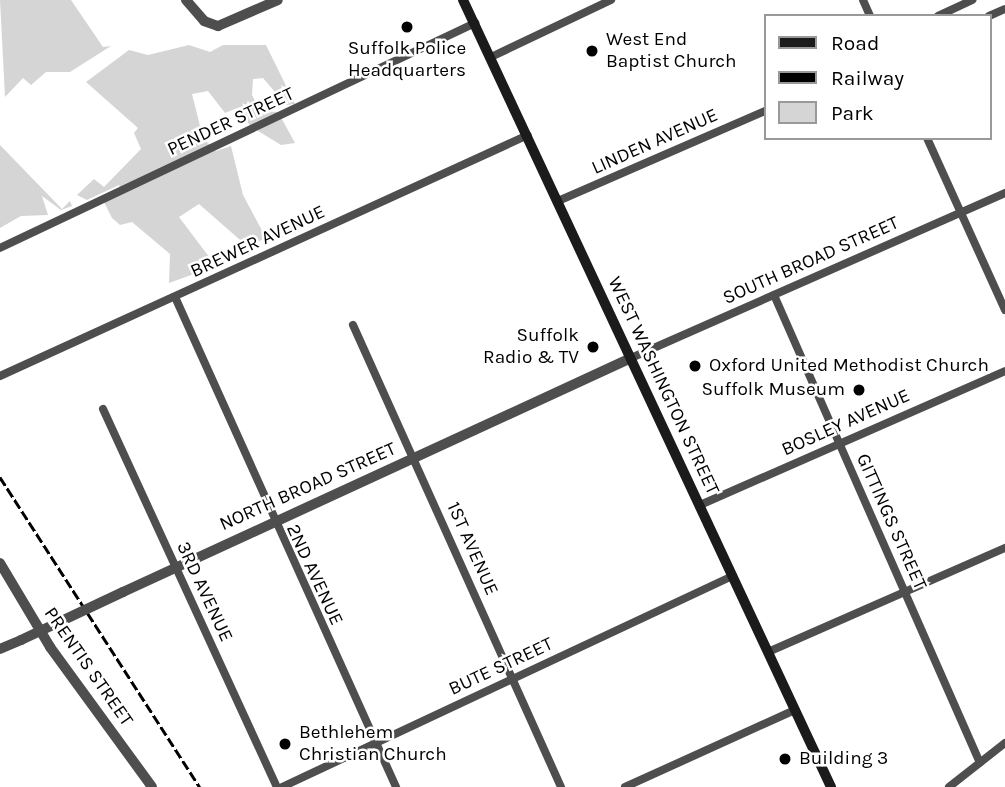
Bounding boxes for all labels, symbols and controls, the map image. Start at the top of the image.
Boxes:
legend [764,14,991,140]
marker: Suffolk Police Headquarters [399,19,415,35]
place label: West End Baptist Church [606,29,737,73]
text: Road [831,31,879,55]
place label: Suffolk Police Headquarters [348,38,466,82]
marker: West End Baptist Church [584,43,600,59]
text: Railway [831,66,904,90]
street label: PENDER STREET [164,83,298,161]
text: Park [831,101,874,125]
street label: LINDEN AVENUE [588,104,722,180]
street label: BREWER AVENUE [187,201,329,283]
street label: SOUTH BROAD STREET [720,212,902,310]
street label: WEST WASHINGTON STREET [602,273,724,499]
place label: Suffolk Radio & TV [483,325,579,369]
marker: Suffolk Radio & TV [585,339,601,355]
place label: Oxford United Methodist Church [709,355,989,377]
marker: Oxford United Methodist Church [687,358,703,374]
place label: Suffolk Museum [701,379,845,401]
marker: Suffolk Museum [851,382,867,398]
street label: BOSLEY AVENUE [778,385,914,461]
street label: NORTH BROAD STREET [216,438,400,536]
street label: GITTINGS STREET [851,450,931,594]
street label: 1ST AVENUE [441,499,503,599]
street label: 2ND AVENUE [281,521,347,629]
street label: 3RD AVENUE [171,538,237,646]
street label: PRENTIS STREET [38,603,138,731]
street label: BUTE STREET [445,633,557,701]
place label: Bethlehem Christian Church [299,722,447,766]
marker: Bethlehem Christian Church [277,736,293,752]
place label: Building 3 [799,748,888,770]
marker: Building 3 [777,751,793,767]

